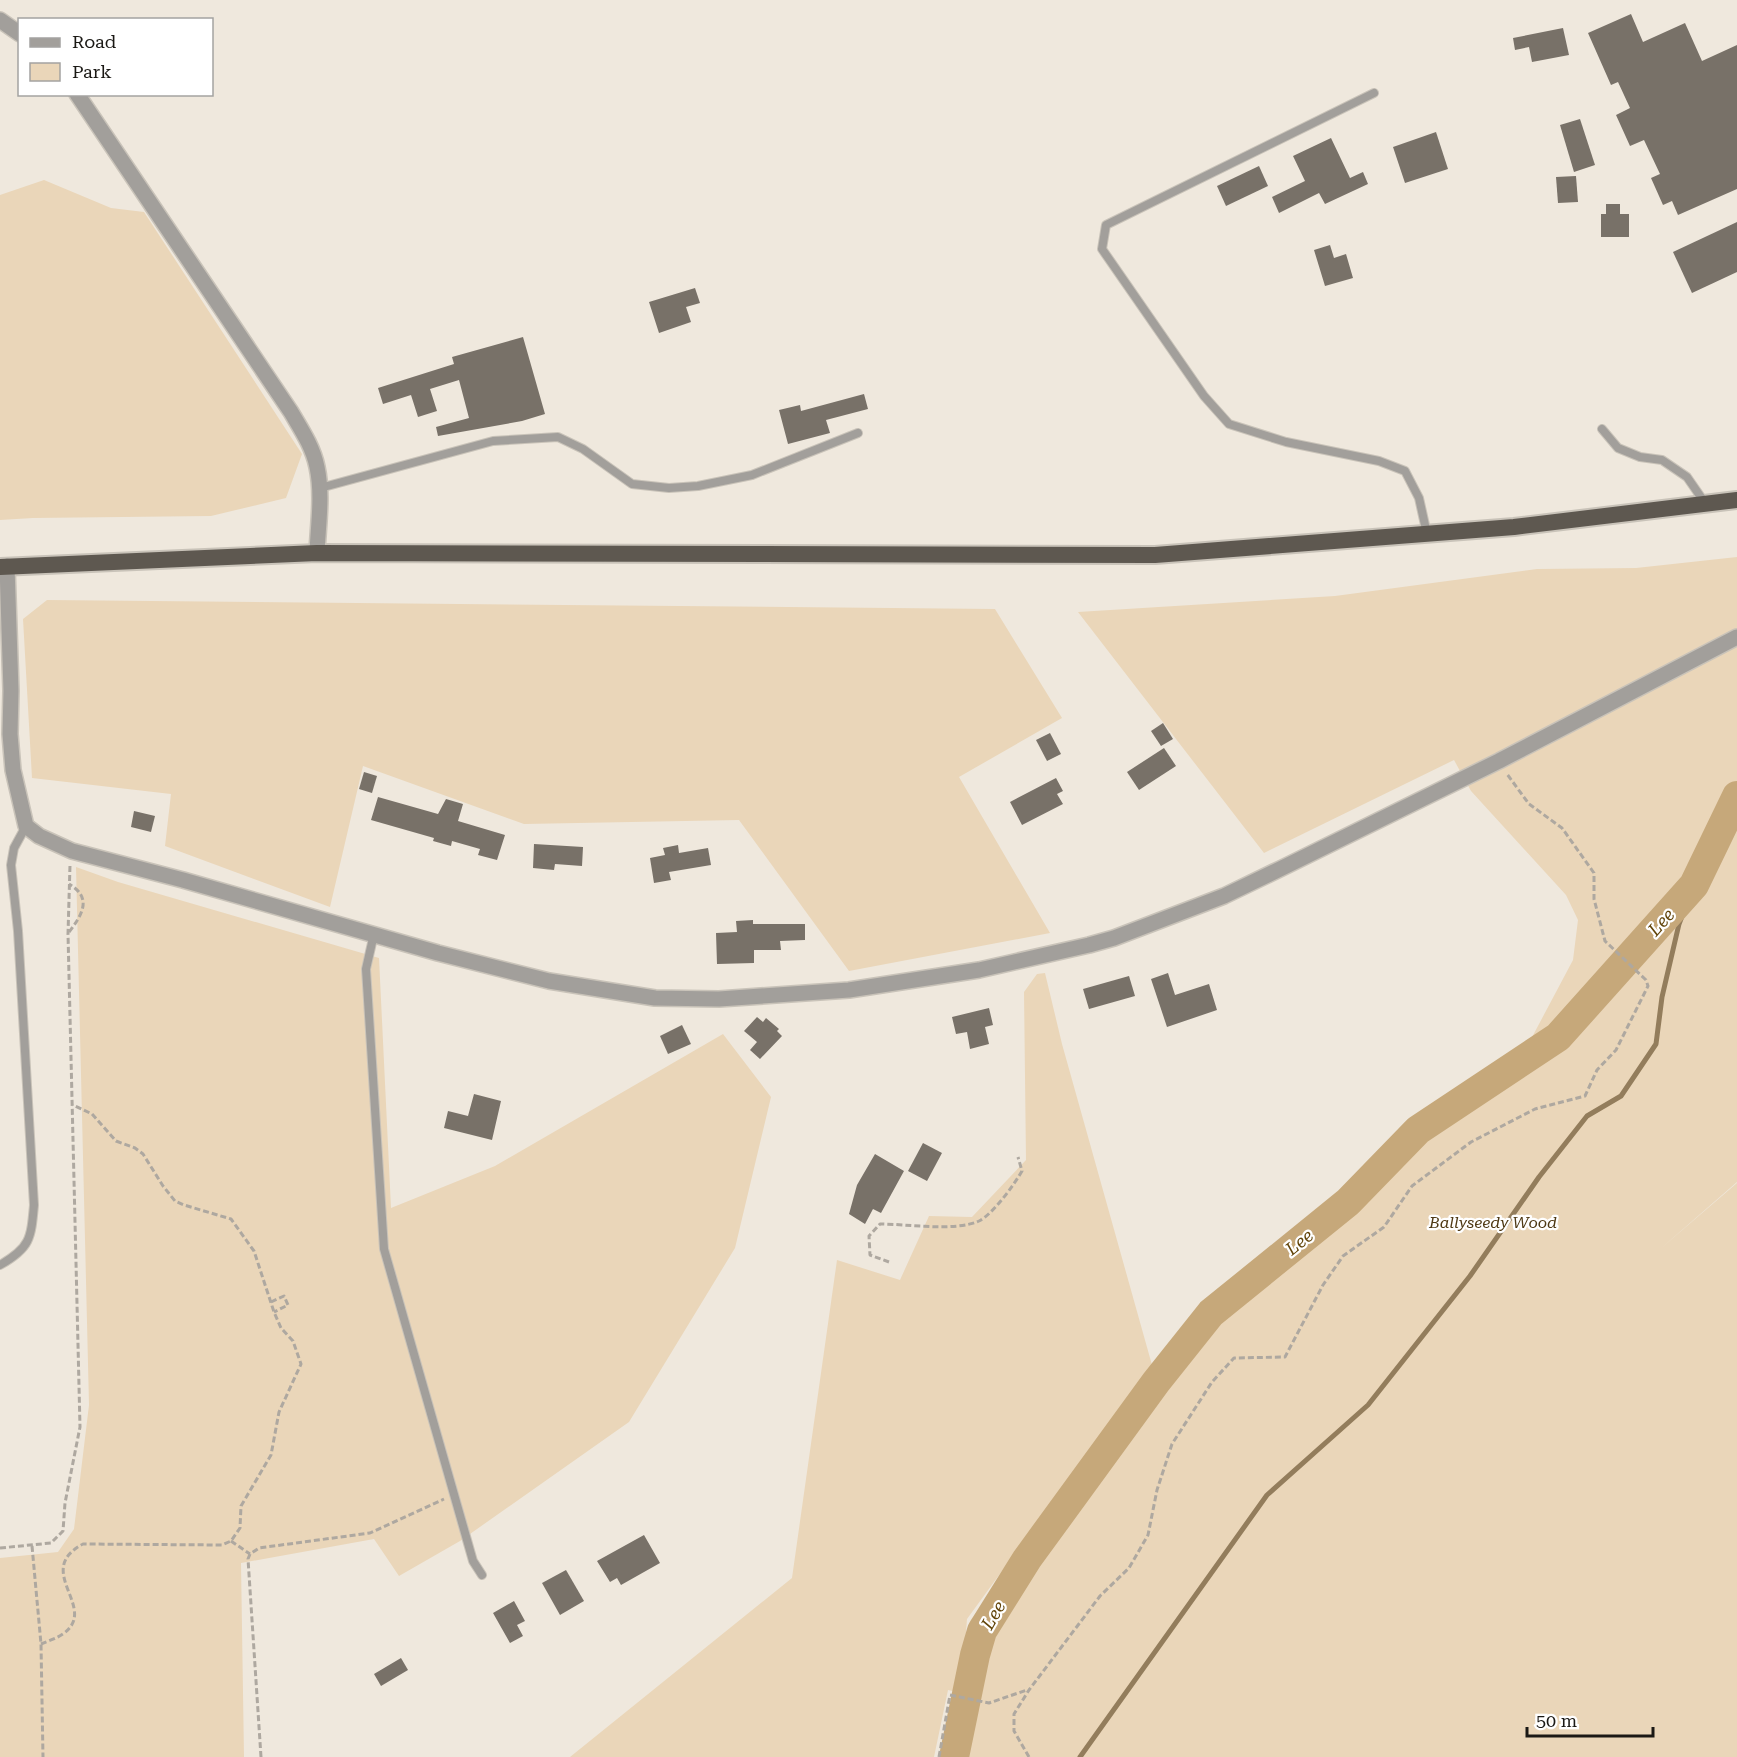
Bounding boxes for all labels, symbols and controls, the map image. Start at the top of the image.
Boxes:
legend [18,18,213,96]
text: Road [72,31,117,52]
text: Park [72,61,112,82]
water label: Lee [1643,904,1679,941]
park label: Ballyseedy Wood [1428,1213,1557,1232]
water label: Lee [1280,1225,1317,1260]
water label: Lee [976,1597,1009,1634]
scale bar [1527,1700,1653,1738]
text: 50 m [1536,1710,1577,1731]

